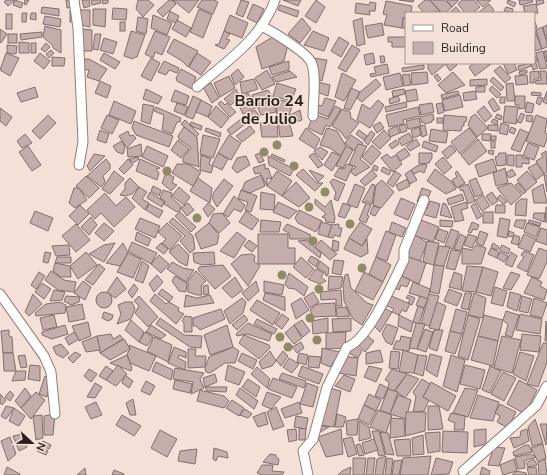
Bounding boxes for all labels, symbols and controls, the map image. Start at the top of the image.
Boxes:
legend [405,12,535,64]
text: Road [441,20,469,36]
text: Building [441,40,486,56]
district label: Barrio 24 de Julio [234,90,304,130]
north arrow [12,423,52,463]
text: N [32,440,49,453]

